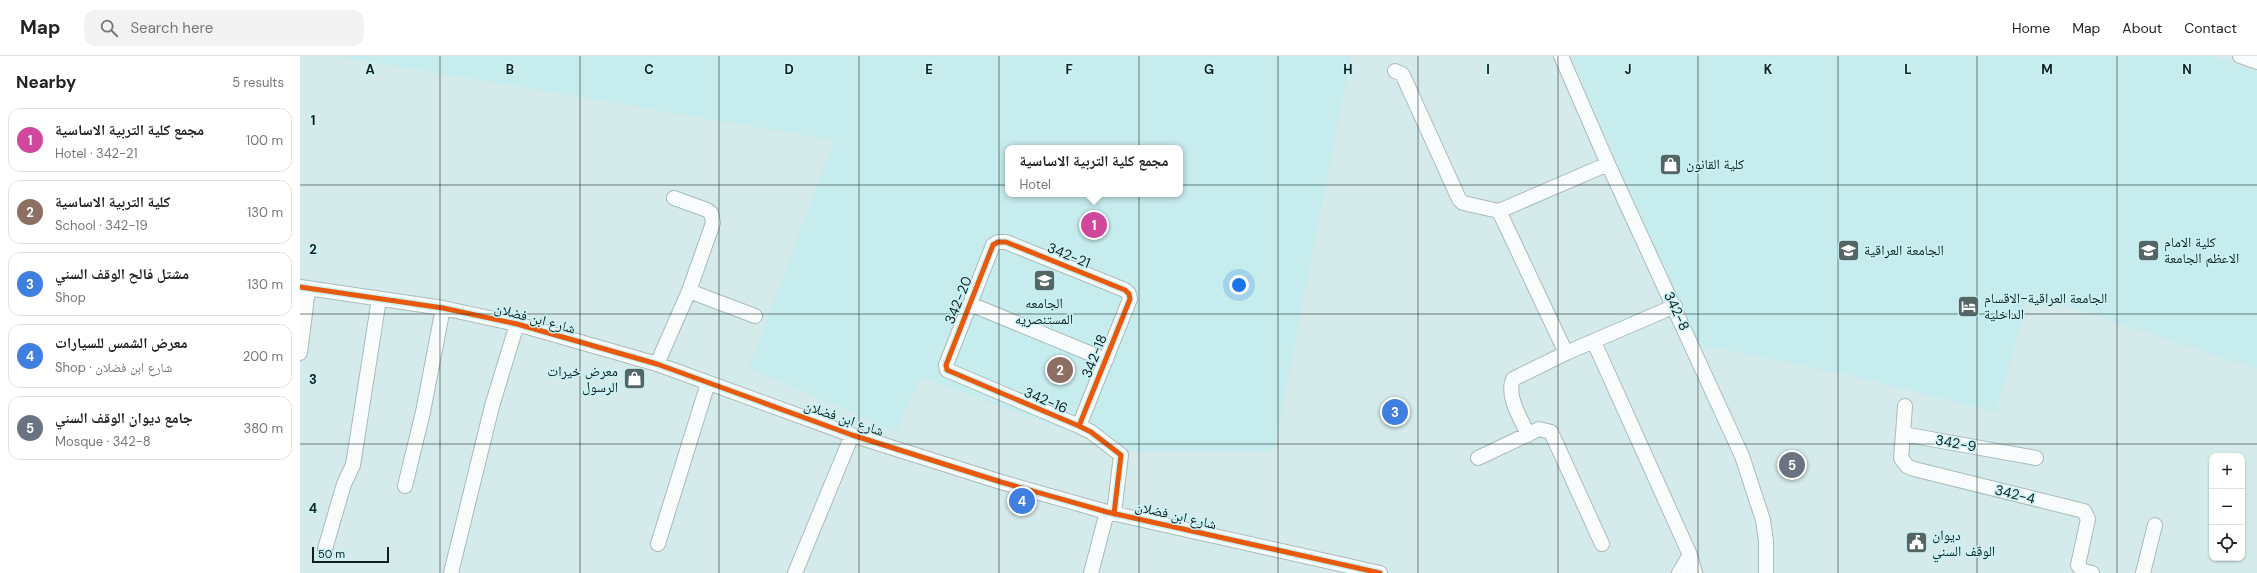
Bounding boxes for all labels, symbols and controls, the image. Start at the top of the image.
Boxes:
search box [84,10,364,46]
text: Map [20,15,60,40]
icon: search [98,17,120,39]
text: Search here [130,18,213,38]
text: Home [2012,19,2050,37]
text: Map [2072,19,2100,37]
text: About [2122,19,2162,37]
text: Contact [2184,19,2237,37]
text: A [365,61,375,78]
text: B [506,61,514,78]
text: C [644,61,654,78]
text: D [784,61,794,78]
text: E [925,61,933,78]
text: F [1065,61,1073,78]
text: G [1204,61,1214,78]
text: H [1343,61,1353,78]
text: I [1486,61,1490,78]
text: J [1624,61,1632,78]
text: K [1764,61,1773,78]
text: L [1904,61,1912,78]
text: M [2041,61,2053,78]
text: N [2182,61,2192,78]
text: Nearby [16,71,76,93]
text: 5 results [232,74,284,91]
text: 1 [311,112,315,129]
text: مجمع كلية التربية الاساسية [55,120,204,140]
text: 1 [28,132,32,149]
text: 100 m [246,132,283,149]
text: Hotel · 342-21 [55,145,138,162]
popup [1005,145,1183,197]
text: مجمع كلية التربية الاساسية [1019,151,1169,171]
shop icon: كلية القانون [1657,151,1683,177]
place label: كلية القانون [1686,155,1744,173]
text: Hotel [1019,176,1051,193]
text: كلية التربية الاساسية [55,192,170,212]
text: 2 [26,204,34,221]
text: 130 m [247,204,283,221]
pin: 1 [1081,210,1107,240]
text: School · 342-19 [55,217,148,234]
place label: كلية الامام الاعظم الجامعة [2164,233,2239,268]
school or university icon: الجامعة العراقية [1836,237,1862,263]
school or university icon: كلية الامام الاعظم الجامعة [2136,237,2162,263]
street label: 342-21 [1045,238,1093,272]
text: 2 [309,241,317,258]
place label: الجامعة العراقية [1864,241,1944,259]
text: مشتل فالح الوقف السني [55,264,189,284]
school or university icon: الجامعه المستنصريه [1031,268,1057,294]
street label: 342-20 [940,273,976,327]
your location [1229,275,1249,295]
text: 3 [26,276,34,293]
text: 130 m [247,276,283,293]
text: Shop [55,289,86,306]
street label: 342-8 [1660,289,1694,333]
place label: الجامعة العراقية-الاقسام الداخلية [1984,289,2107,323]
hotel icon: الجامعة العراقية-الاقسام الداخلية [1956,293,1982,319]
place label: الجامعه المستنصريه [1015,294,1073,328]
street label: شارع ابن فضلان [492,299,577,338]
street label: 342-18 [1077,332,1111,380]
text: معرض الشمس للسيارات [55,333,188,353]
text: 4 [26,348,34,365]
text: 200 m [243,348,283,365]
pin: 2 [1047,355,1073,385]
text: Shop · شارع ابن فضلان [55,359,172,376]
place label: معرض خيرات الرسول [547,362,618,396]
shop icon: معرض خيرات الرسول [621,366,647,392]
text: 3 [309,371,317,388]
street label: 342-16 [1022,383,1070,417]
street label: شارع ابن فضلان [802,396,886,441]
pin: 3 [1382,397,1408,427]
text: جامع ديوان الوقف السني [55,408,193,428]
text: 5 [26,420,34,437]
text: 380 m [243,420,283,437]
street label: 342-9 [1934,431,1978,455]
text: Mosque · 342-8 [55,433,151,450]
pin: 5 [1779,450,1805,480]
map controls [2209,453,2245,561]
button: + [2209,453,2245,489]
street label: 342-4 [1993,480,2038,508]
pin: 4 [1009,486,1035,516]
button: − [2209,489,2245,525]
street label: شارع ابن فضلان [1133,497,1218,534]
text: 4 [309,500,317,517]
button: locate [2209,525,2245,561]
place label: ديوان الوقف السني [1932,526,1995,563]
public building icon: ديوان الوقف السني [1904,530,1930,556]
scale bar [312,545,389,564]
text: 50 m [318,547,345,561]

